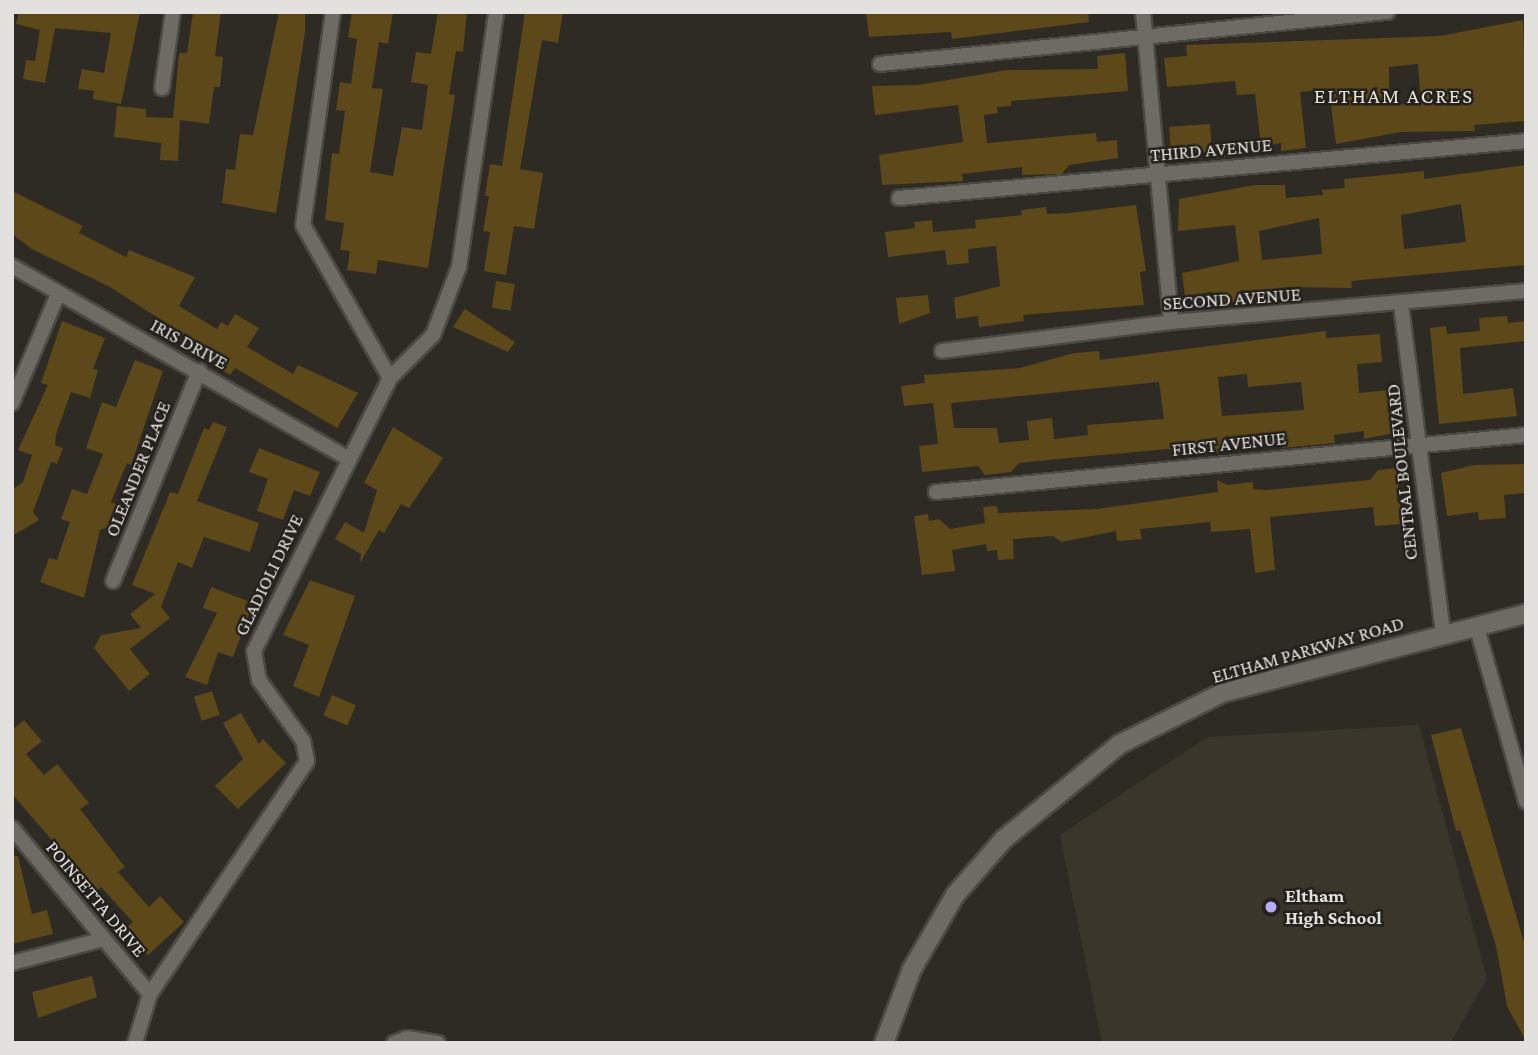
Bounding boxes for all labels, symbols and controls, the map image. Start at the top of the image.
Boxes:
district label: ELTHAM ACRES [1315,83,1473,109]
street label: THIRD AVENUE [1149,133,1273,167]
street label: SECOND AVENUE [1162,283,1302,315]
street label: IRIS DRIVE [146,314,232,374]
street label: CENTRAL BOULEVARD [1381,383,1423,561]
street label: OLEANDER PLACE [100,398,176,540]
street label: FIRST AVENUE [1171,427,1287,461]
street label: GLADIOLI DRIVE [230,511,308,639]
street label: ELTHAM PARKWAY ROAD [1209,612,1407,688]
street label: POINSETTA DRIVE [41,836,151,962]
place label: Eltham High School [1285,885,1382,929]
marker: Eltham High School [1263,899,1279,915]

